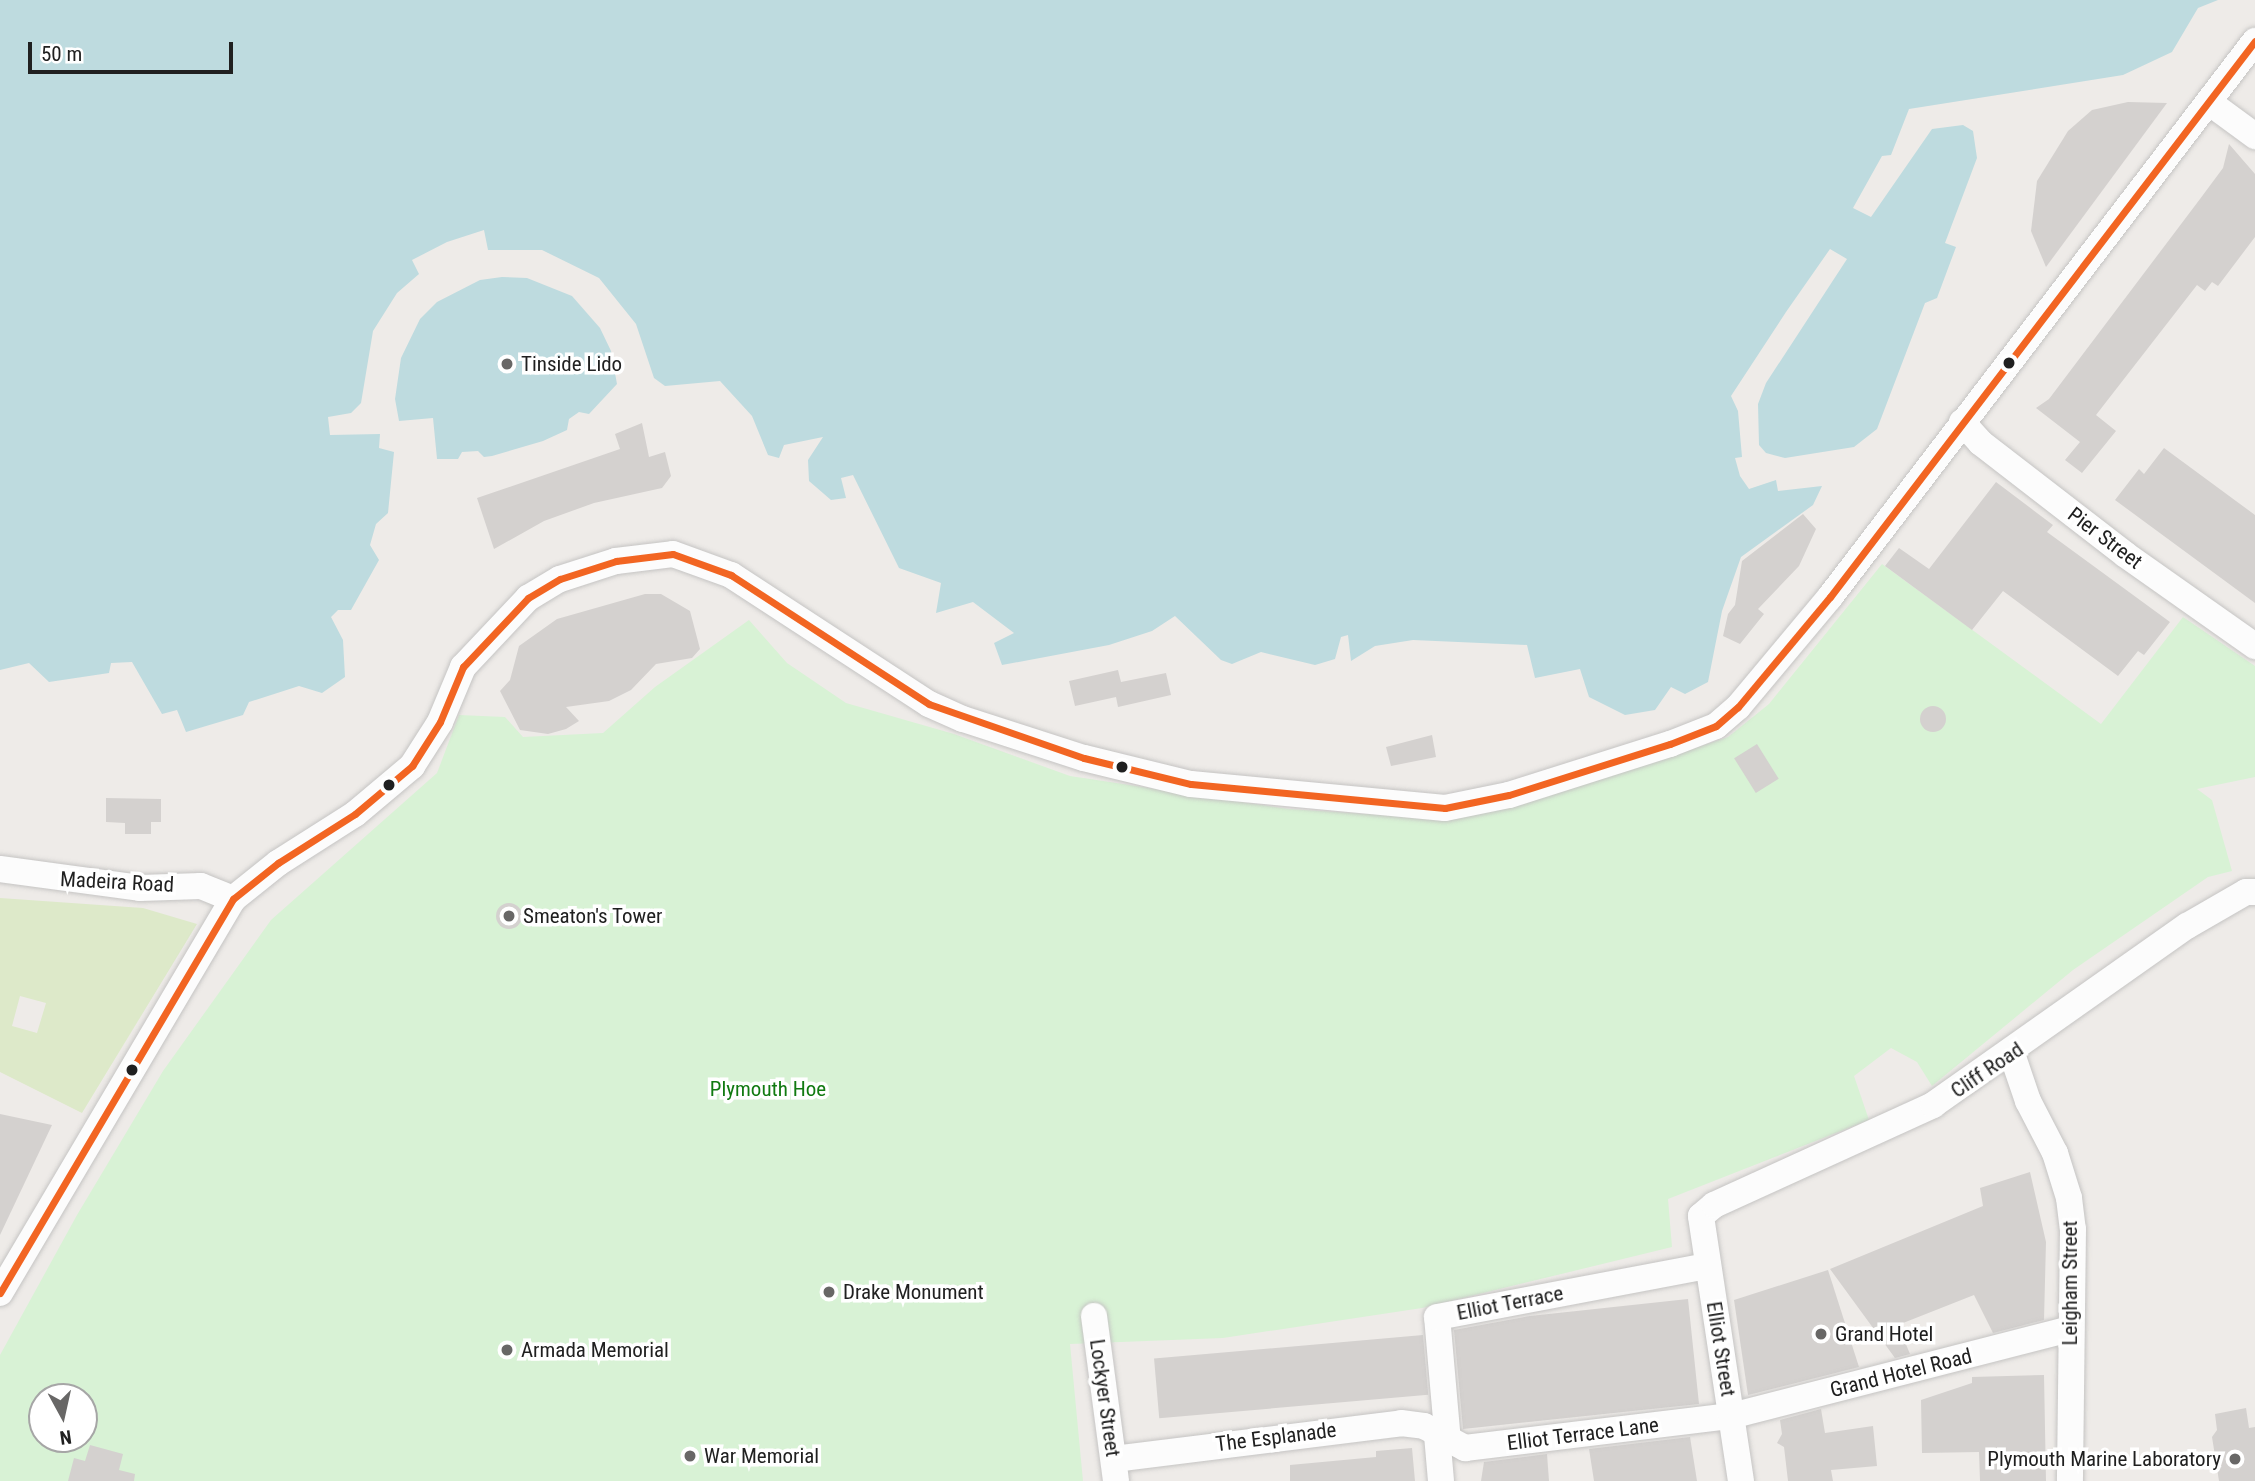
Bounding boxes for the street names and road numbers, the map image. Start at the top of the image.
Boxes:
street label: Pier Street [2063,502,2147,574]
street label: Madeira Road [59,866,175,898]
street label: Cliff Road [1946,1037,2028,1103]
street label: Leigham Street [2057,1220,2083,1346]
street label: Elliot Terrace [1454,1280,1566,1326]
street label: Elliot Street [1701,1300,1741,1398]
street label: Lockyer Street [1084,1338,1126,1458]
street label: Grand Hotel Road [1827,1343,1975,1403]
street label: Elliot Terrace Lane [1505,1412,1661,1456]
street label: The Esplanade [1214,1417,1338,1457]

